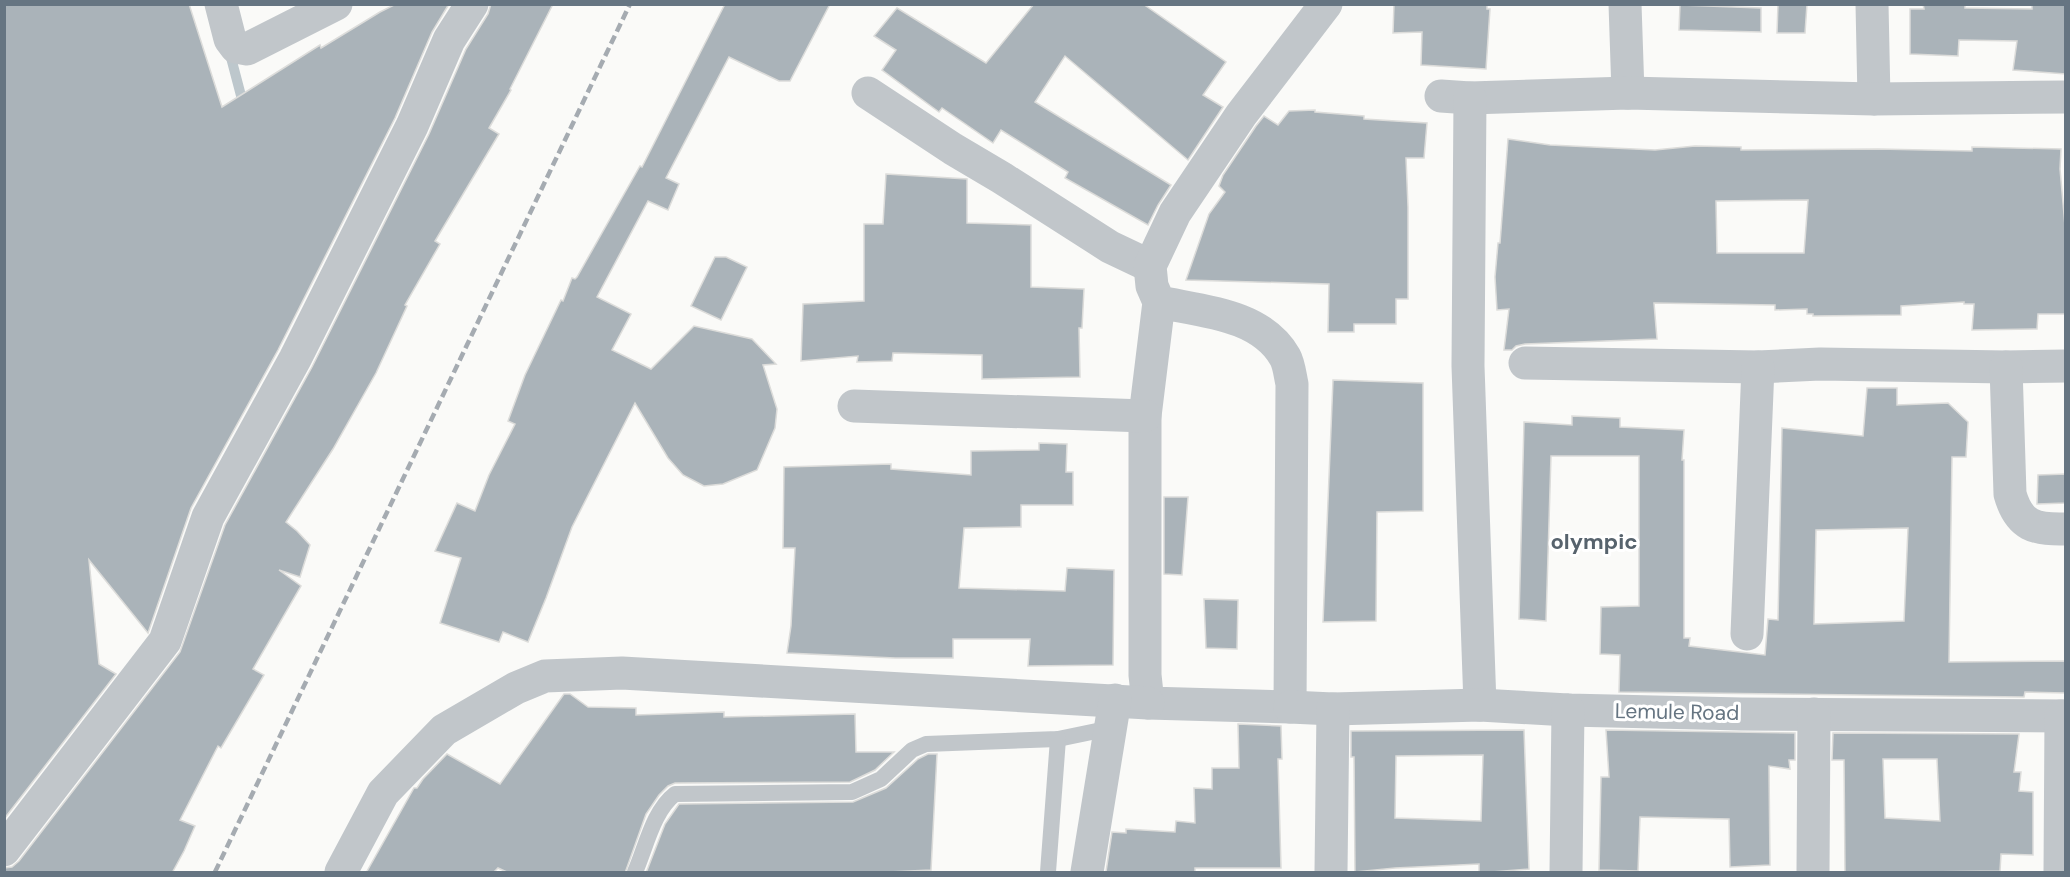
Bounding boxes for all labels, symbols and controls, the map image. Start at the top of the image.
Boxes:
district label: olympic [1550,527,1638,556]
street label: Lemule Road [1615,697,1739,727]

